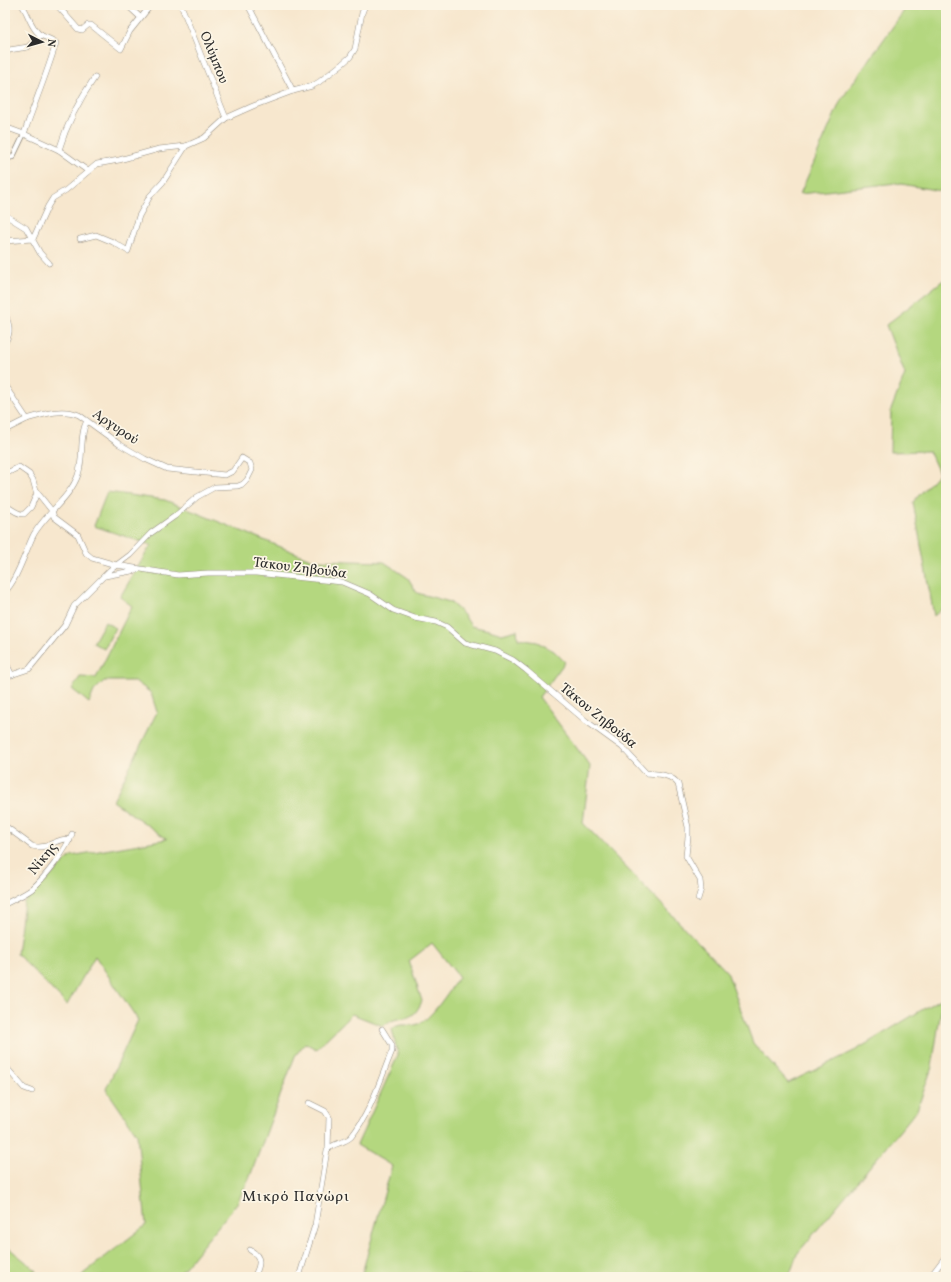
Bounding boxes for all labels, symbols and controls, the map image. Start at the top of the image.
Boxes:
north arrow [22,22,62,62]
street label: Ολύμπου [195,29,233,87]
text: N [43,38,58,48]
street label: Αργυρού [88,405,142,450]
street label: Τάκου Ζηβούδα [252,553,348,584]
street label: Τάκου Ζηβούδα [555,679,641,754]
street label: Νίκης [24,839,62,879]
district label: Μικρό Πανώρι [242,1187,350,1208]

